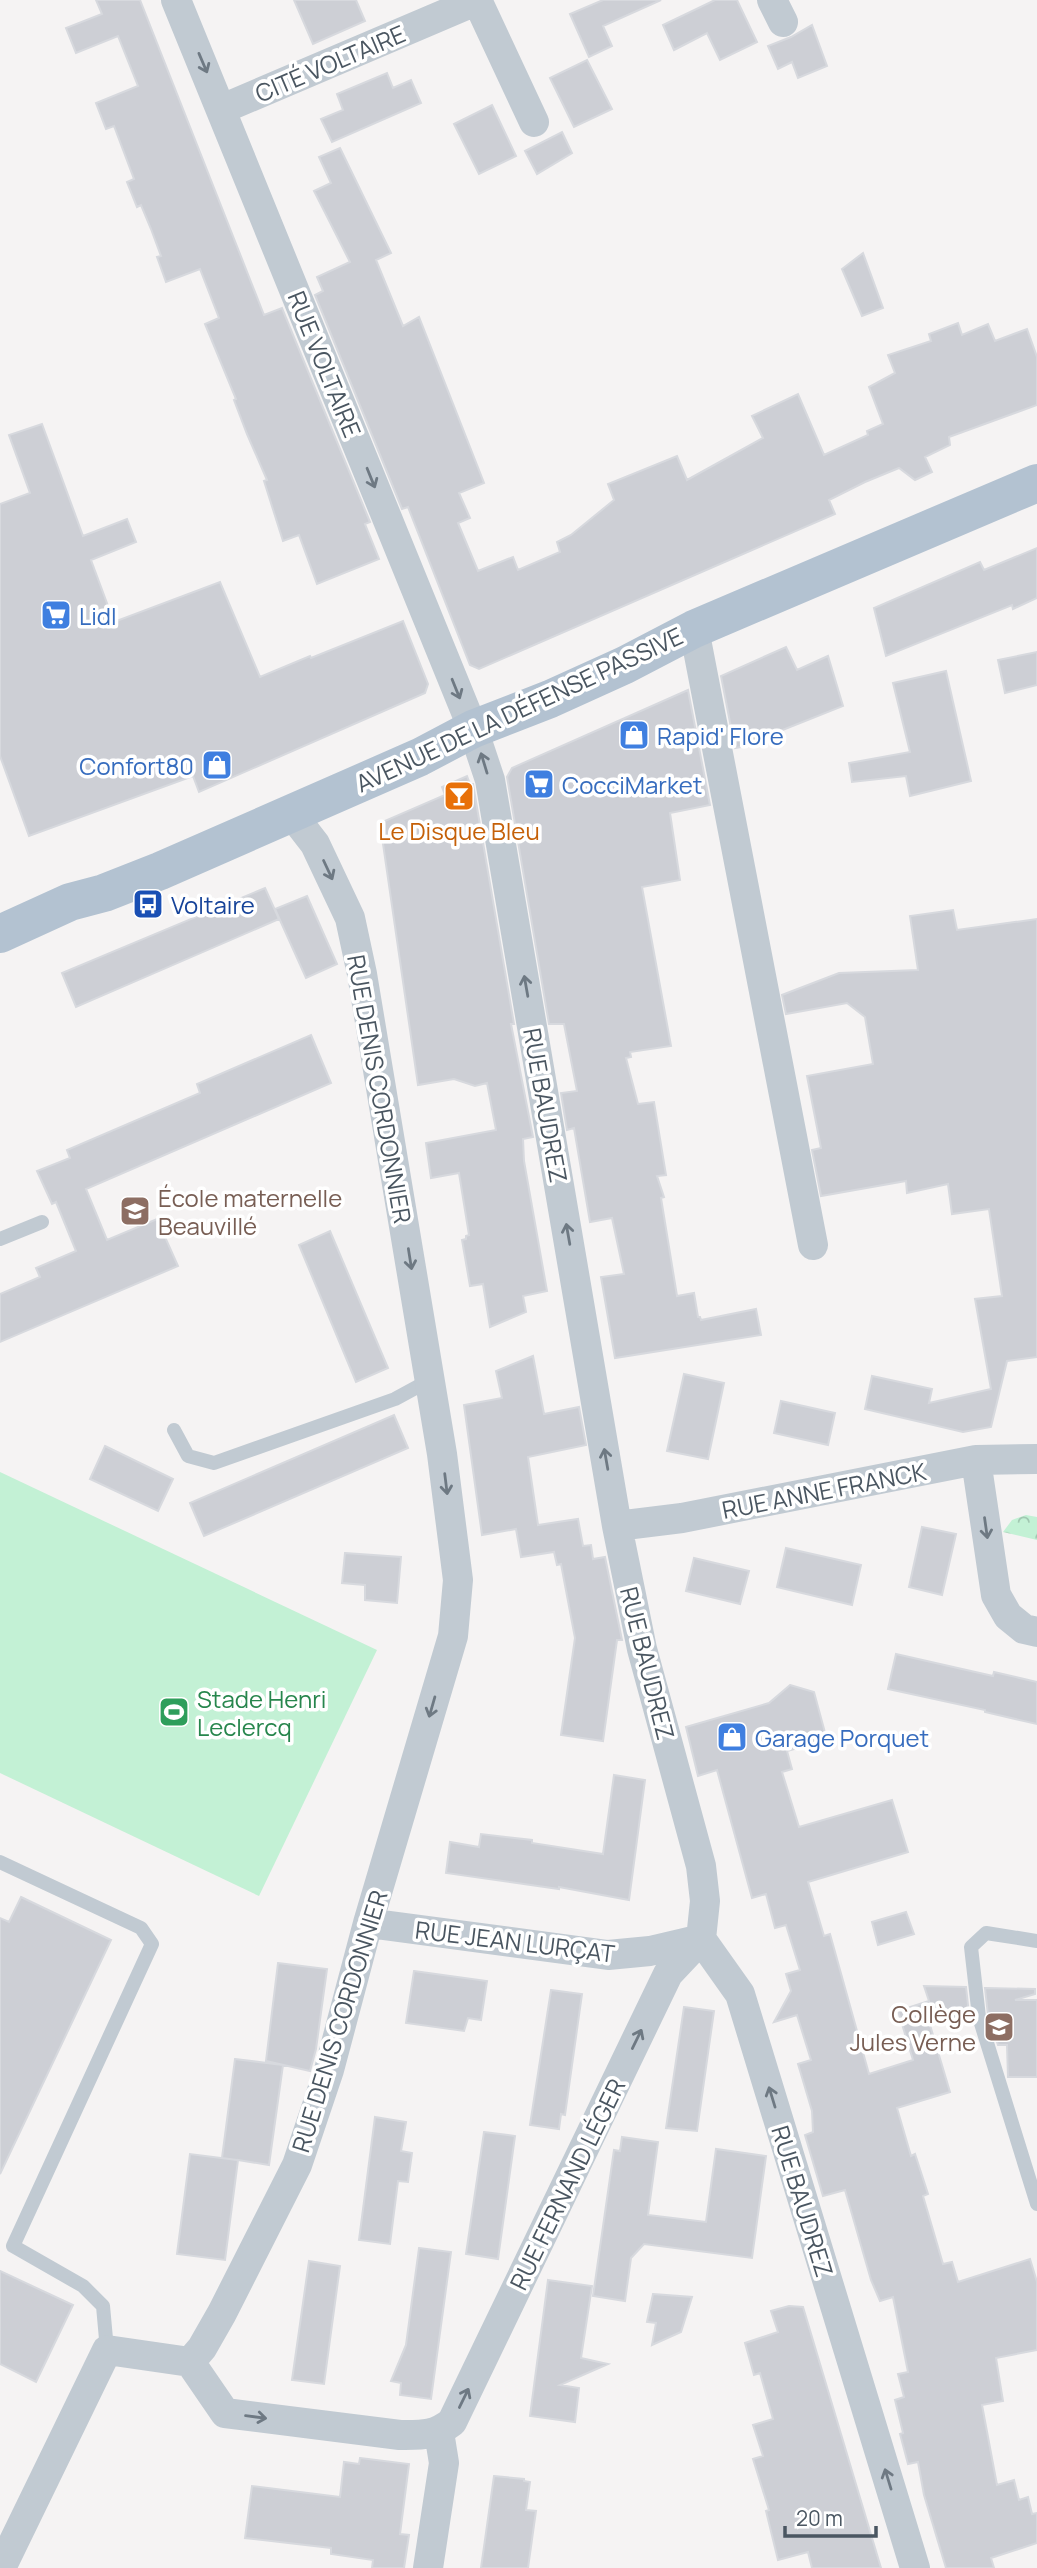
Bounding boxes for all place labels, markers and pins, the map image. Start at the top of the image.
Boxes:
supermarket icon: Lidl [39,598,73,632]
place label: Lidl [79,599,117,632]
shop icon: Rapid' Flore [617,718,651,752]
place label: Rapid' Flore [657,719,784,752]
shop icon: Confort80 [200,748,234,782]
place label: Confort80 [79,749,194,782]
supermarket icon: CocciMarket [522,767,556,801]
place label: CocciMarket [562,768,702,801]
bar icon: Le Disque Bleu [442,779,476,813]
place label: Le Disque Bleu [378,814,540,847]
bus stop icon: Voltaire [131,887,165,921]
place label: Voltaire [171,888,255,921]
place label: École maternelle Beauvillé [158,1181,342,1242]
school or university icon: École maternelle Beauvillé [118,1194,152,1228]
place label: Stade Henri Leclercq [197,1682,326,1743]
sports icon: Stade Henri Leclercq [157,1695,191,1729]
shop icon: Garage Porquet [715,1720,749,1754]
place label: Garage Porquet [755,1721,929,1754]
place label: Collège Jules Verne [850,1997,976,2058]
school or university icon: Collège Jules Verne [982,2010,1016,2044]

